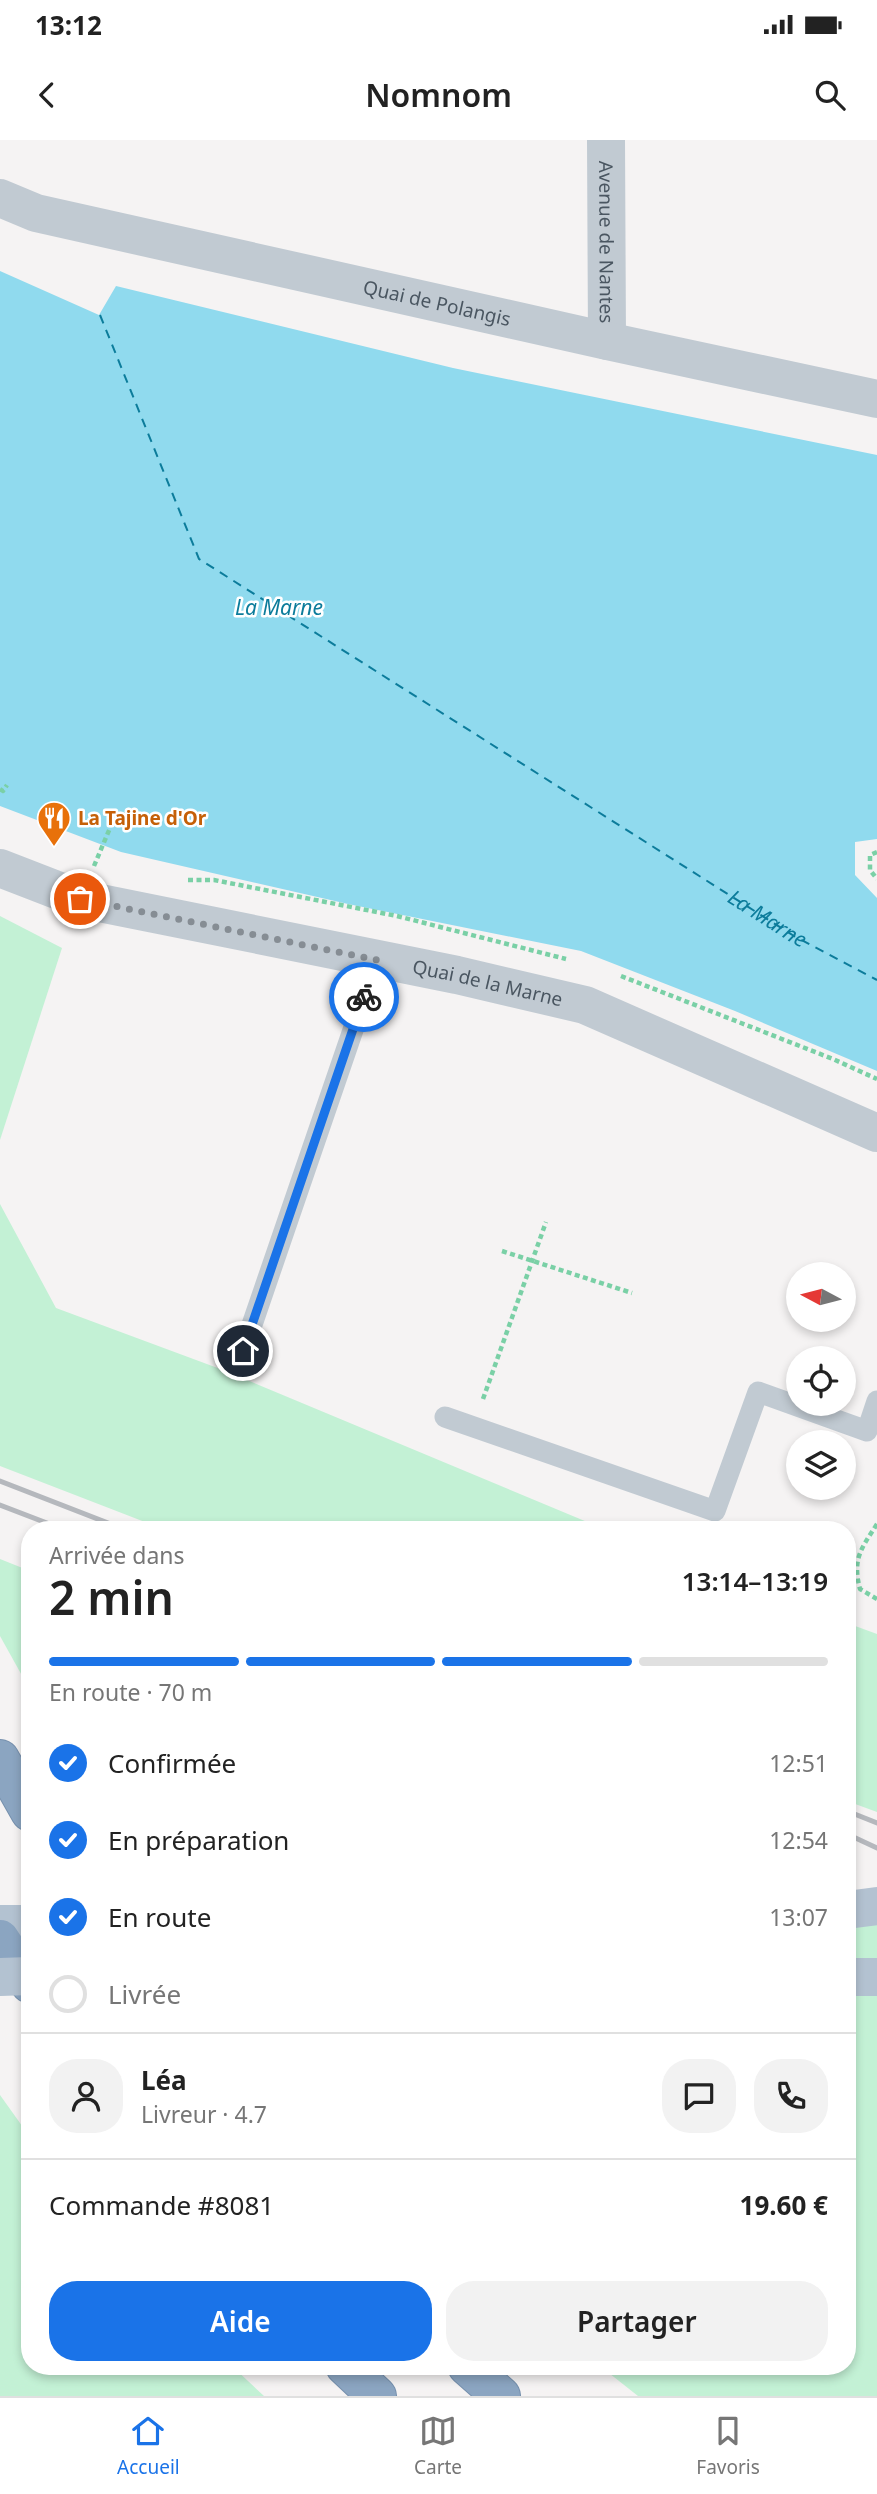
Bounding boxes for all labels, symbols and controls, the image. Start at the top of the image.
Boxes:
text: 13:12 [35,7,102,43]
text: Nomnom [365,73,512,116]
icon: back [28,76,66,114]
icon: search [811,76,849,114]
street label: Avenue de Nantes [593,161,620,323]
street label: Quai de Polangis [361,274,513,332]
water label: La Marne [235,593,323,621]
restaurant icon: La Tajine d'Or [35,799,73,848]
place label: La Tajine d'Or [78,805,207,831]
pin [50,869,110,929]
icon: bag [61,880,99,918]
water label: La Marne [723,883,812,953]
street label: Quai de la Marne [410,953,565,1012]
courier [329,962,399,1032]
icon: bike [345,978,383,1016]
north arrow [786,1262,856,1332]
map controls [786,1262,856,1500]
pin [213,1321,273,1381]
icon: home [224,1332,262,1370]
button: locate [786,1346,856,1416]
button: layers [786,1430,856,1500]
text: Arrivée dans [49,1539,185,1571]
text: 13:14–13:19 [682,1563,828,1599]
text: 2 min [49,1566,174,1628]
text: En route · 70 m [49,1676,212,1708]
icon: check [49,1744,87,1782]
text: Confirmée [108,1745,236,1781]
text: 12:51 [769,1747,828,1779]
icon: check [49,1821,87,1859]
text: En préparation [108,1822,289,1858]
text: 12:54 [769,1824,828,1856]
icon: check [49,1898,87,1936]
text: En route [108,1899,211,1935]
text: 13:07 [769,1901,828,1933]
text: Livrée [108,1976,181,2012]
button: person [49,2059,123,2133]
button: chat [662,2059,736,2133]
button: phone [754,2059,828,2133]
text: Léa [141,2062,187,2098]
text: Livreur · 4.7 [141,2098,267,2130]
text: Commande #8081 [49,2187,274,2223]
text: 19.60 € [740,2187,828,2223]
button: Aide [49,2281,432,2361]
button: Partager [446,2281,828,2361]
tab: Accueil [117,2412,180,2480]
tab: Carte [414,2412,462,2480]
tab: Favoris [696,2412,760,2480]

